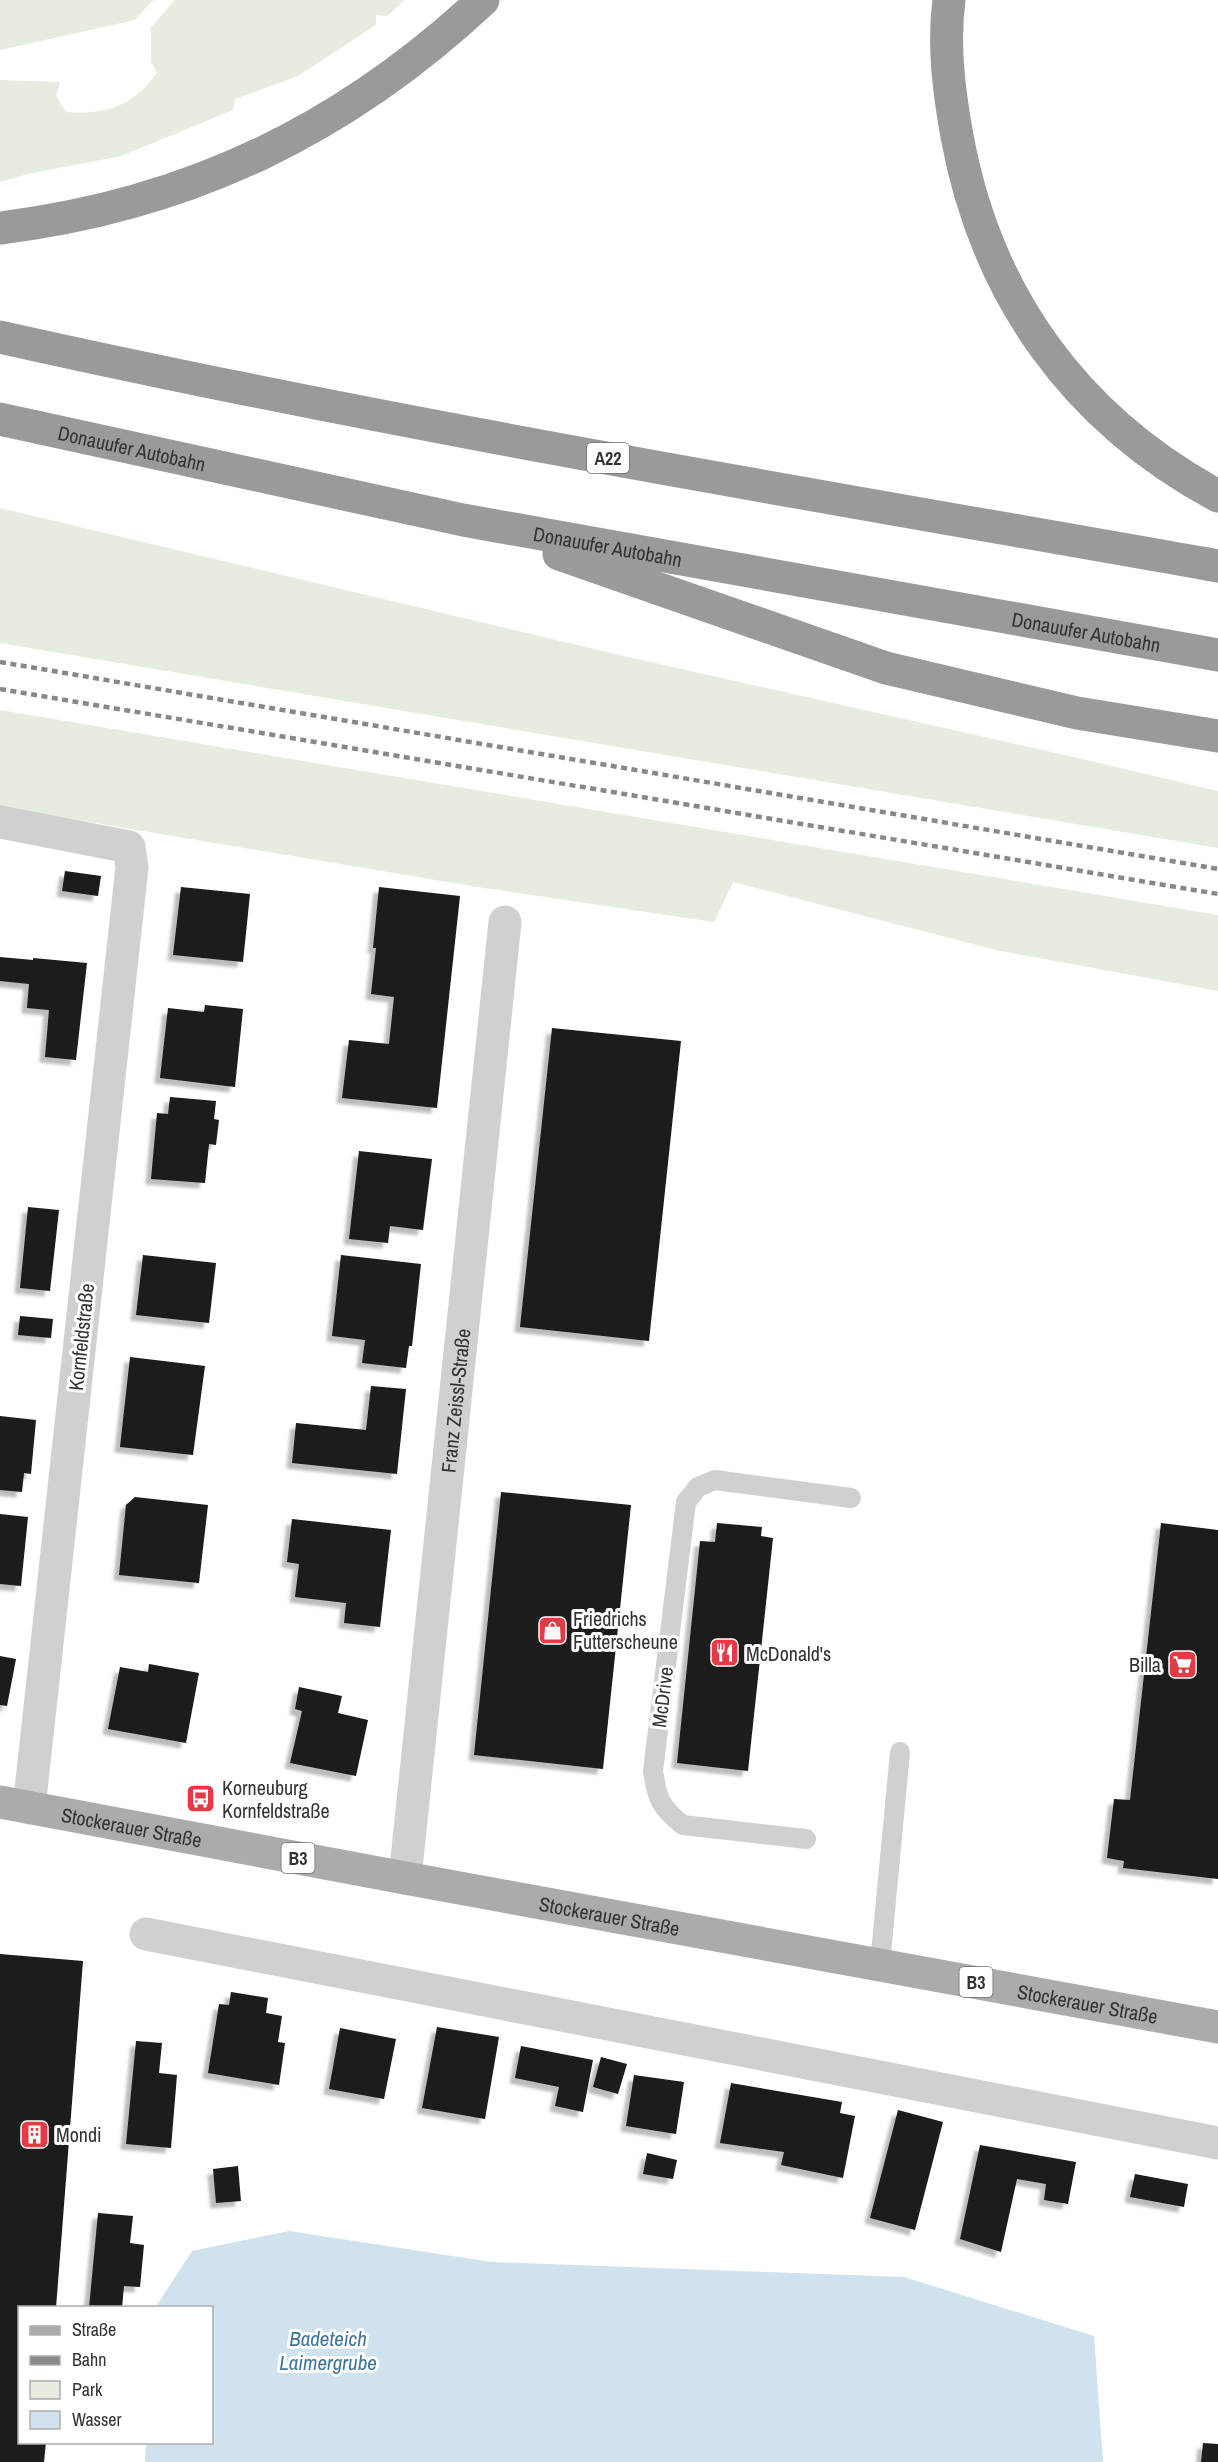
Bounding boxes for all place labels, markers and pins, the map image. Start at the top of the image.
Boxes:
place label: Friedrichs Futterscheune [573,1605,678,1655]
shop icon: Friedrichs Futterscheune [536,1614,568,1646]
restaurant icon: McDonald's [709,1637,741,1669]
place label: McDonald's [746,1640,831,1667]
supermarket icon: Billa [1166,1648,1198,1680]
place label: Billa [1129,1651,1161,1678]
place label: Korneuburg Kornfeldstraße [222,1774,330,1824]
bus stop icon: Korneuburg Kornfeldstraße [185,1783,217,1815]
building icon: Mondi [19,2118,51,2150]
place label: Mondi [56,2121,102,2148]

